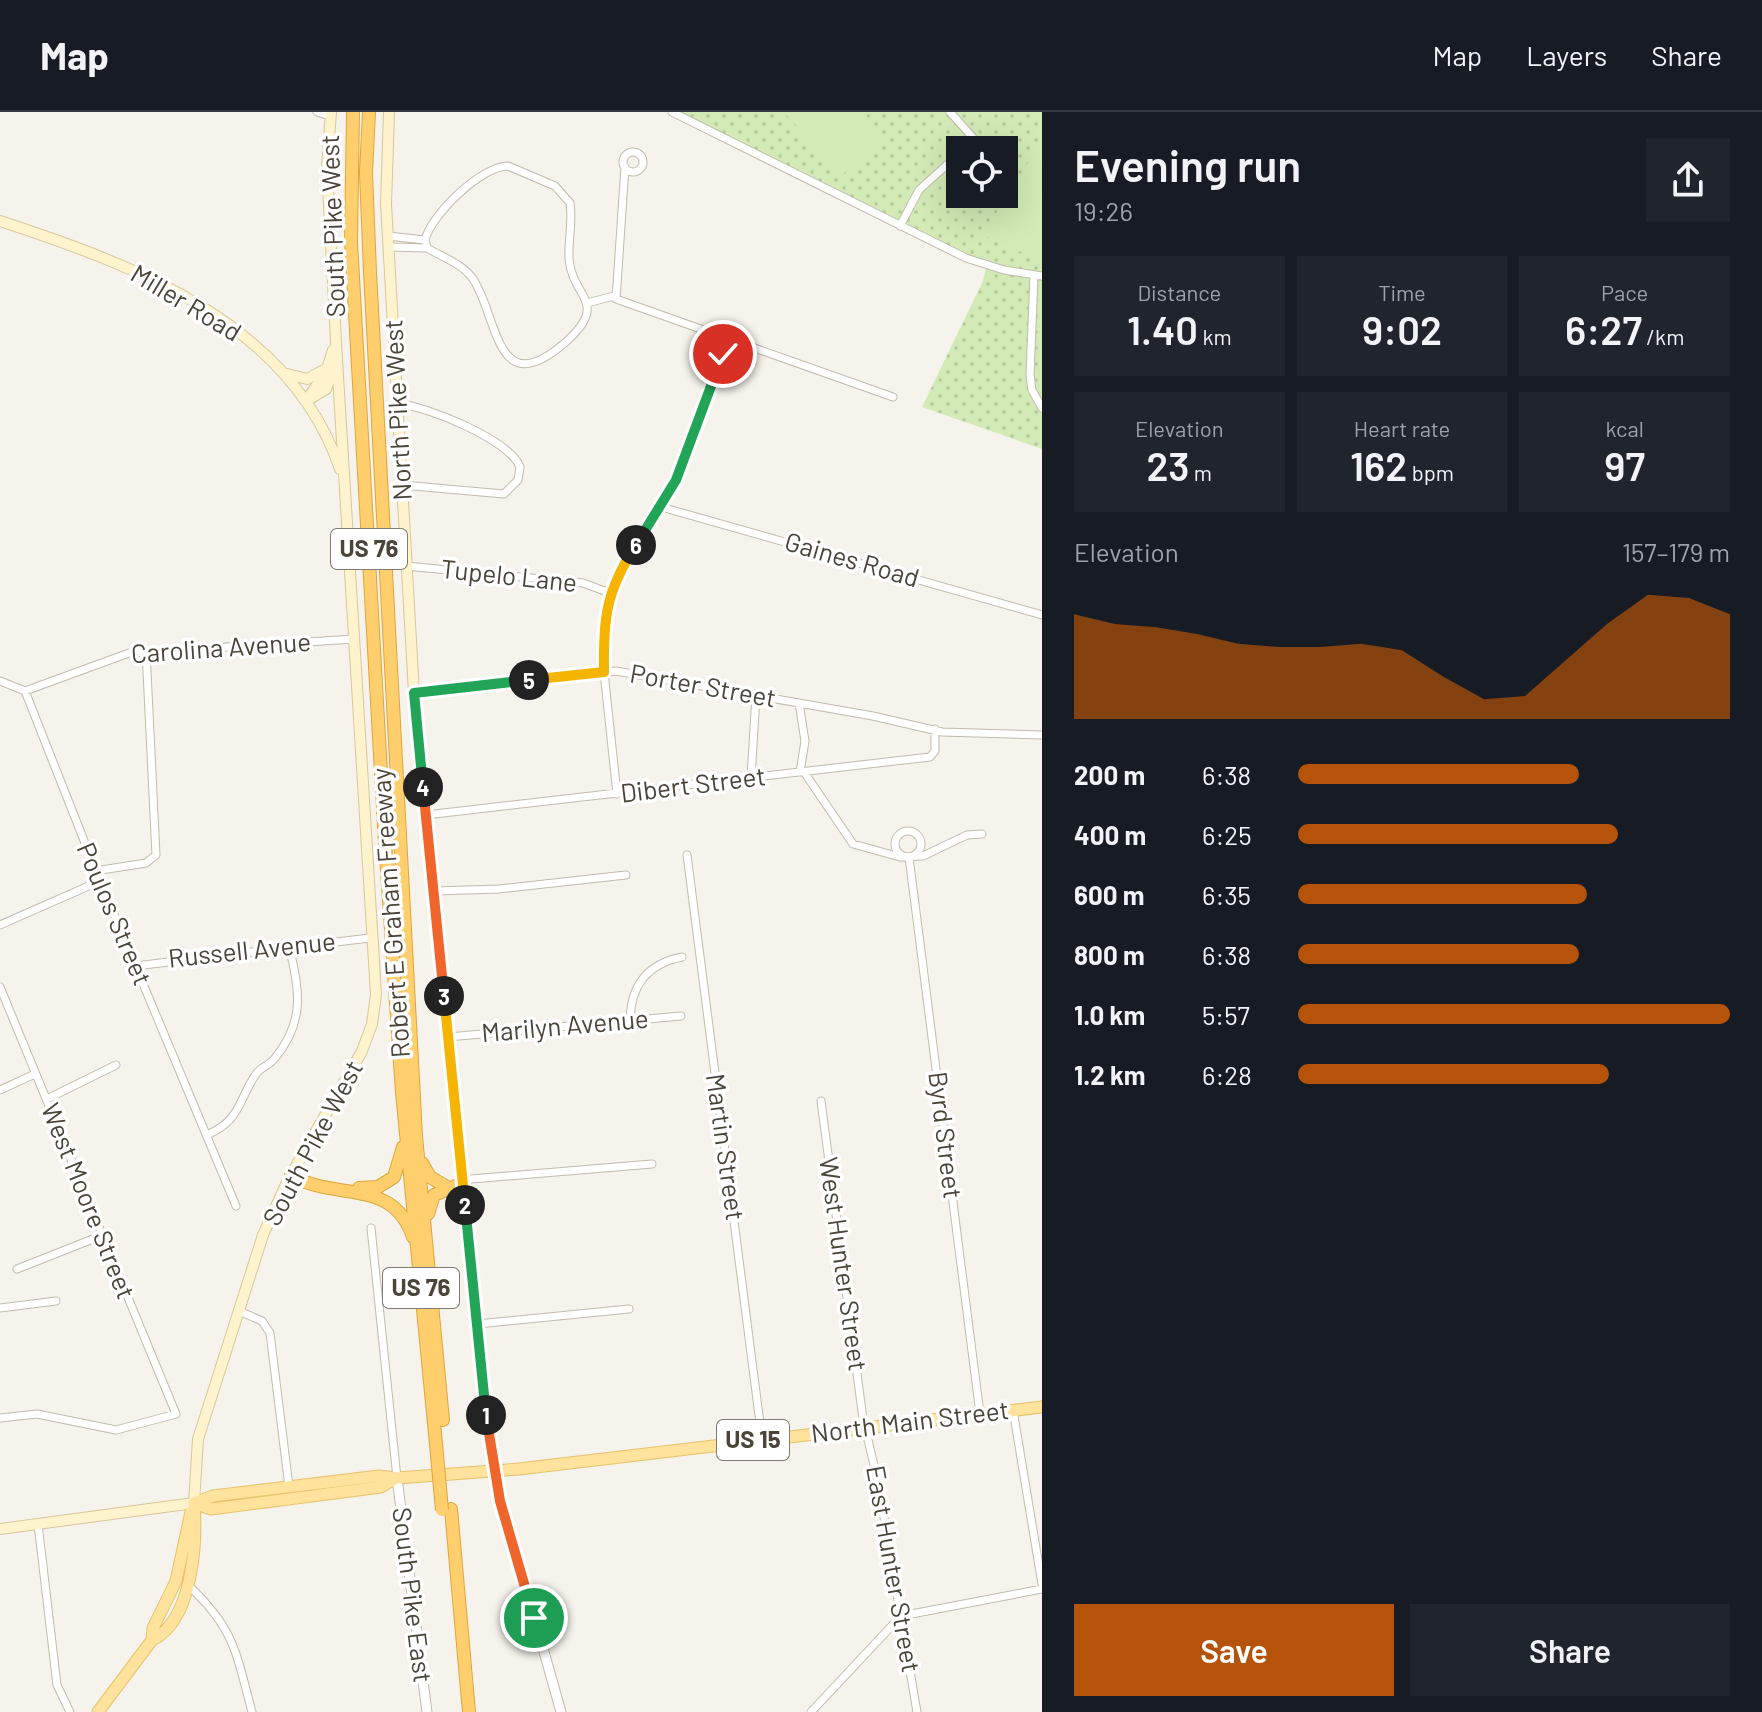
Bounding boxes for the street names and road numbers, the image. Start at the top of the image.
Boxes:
street label: South Pike West [313,134,350,318]
street label: Miller Road [126,257,248,347]
street label: North Pike West [376,319,417,501]
street label: Gaines Road [782,525,923,593]
road number: US 76 [331,529,407,569]
street label: Tupelo Lane [440,552,579,597]
street label: Carolina Avenue [130,625,312,668]
street label: Porter Street [628,656,779,713]
street label: Dibert Street [618,759,767,808]
street label: Robert E Graham Freeway [364,767,415,1059]
street label: Poulos Street [71,837,159,989]
street label: Russell Avenue [167,924,337,973]
street label: Marilyn Avenue [480,1002,650,1047]
street label: South Pike West [255,1054,368,1230]
street label: Byrd Street [923,1069,970,1200]
street label: Martin Street [701,1071,752,1222]
street label: West Moore Street [36,1098,143,1303]
street label: West Hunter Street [814,1155,875,1373]
road number: US 76 [383,1268,459,1308]
street label: North Main Street [809,1393,1010,1448]
road number: US 15 [717,1420,789,1460]
street label: East Hunter Street [861,1463,928,1675]
street label: South Pike East [387,1505,440,1684]

